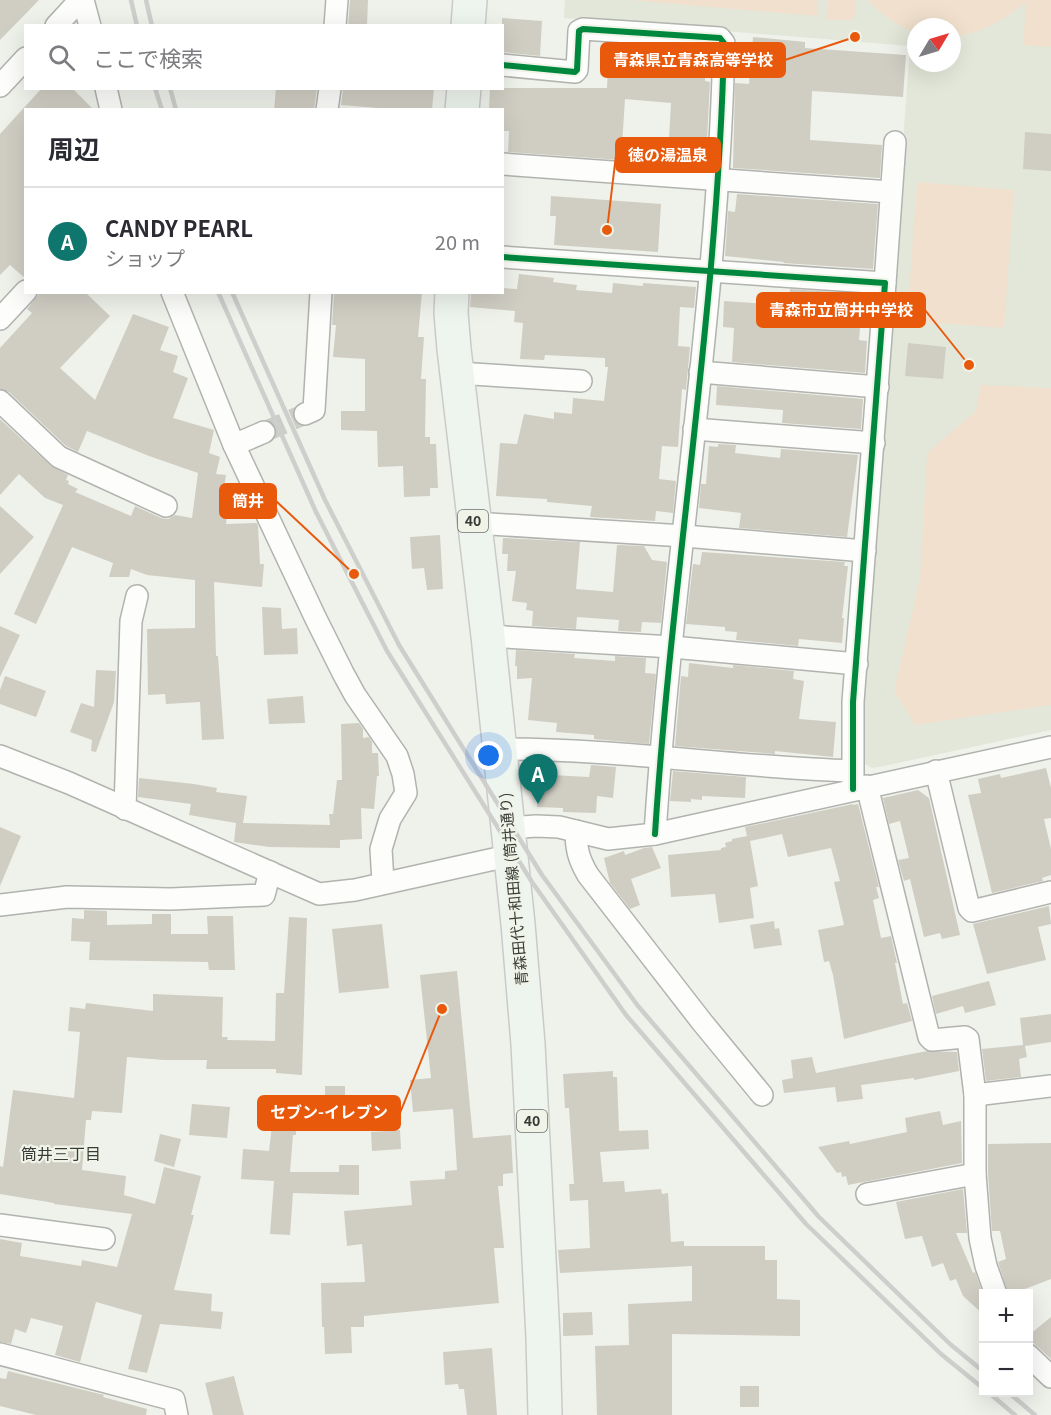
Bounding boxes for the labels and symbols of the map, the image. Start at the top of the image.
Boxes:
north arrow [907,18,961,72]
callout: 青森県立青森高等学校 [601,43,785,77]
text: 青森県立青森高等学校 [613,47,773,71]
callout: 徳の湯温泉 [616,138,720,172]
text: 徳の湯温泉 [628,142,708,166]
callout: 青森市立筒井中学校 [757,293,925,327]
text: 青森市立筒井中学校 [769,297,913,321]
callout: 筒井 [220,484,276,518]
text: 筒井 [232,488,264,512]
road number: 40 [458,510,488,532]
your location [474,741,503,770]
pin: A [518,754,558,804]
street label: 青森田代十和田線 (筒井通り) [494,792,531,986]
callout: セブン-イレブン [258,1096,400,1130]
text: セブン-イレブン [270,1099,388,1123]
road number: 40 [517,1110,547,1132]
district label: 筒井三丁目 [21,1141,101,1165]

